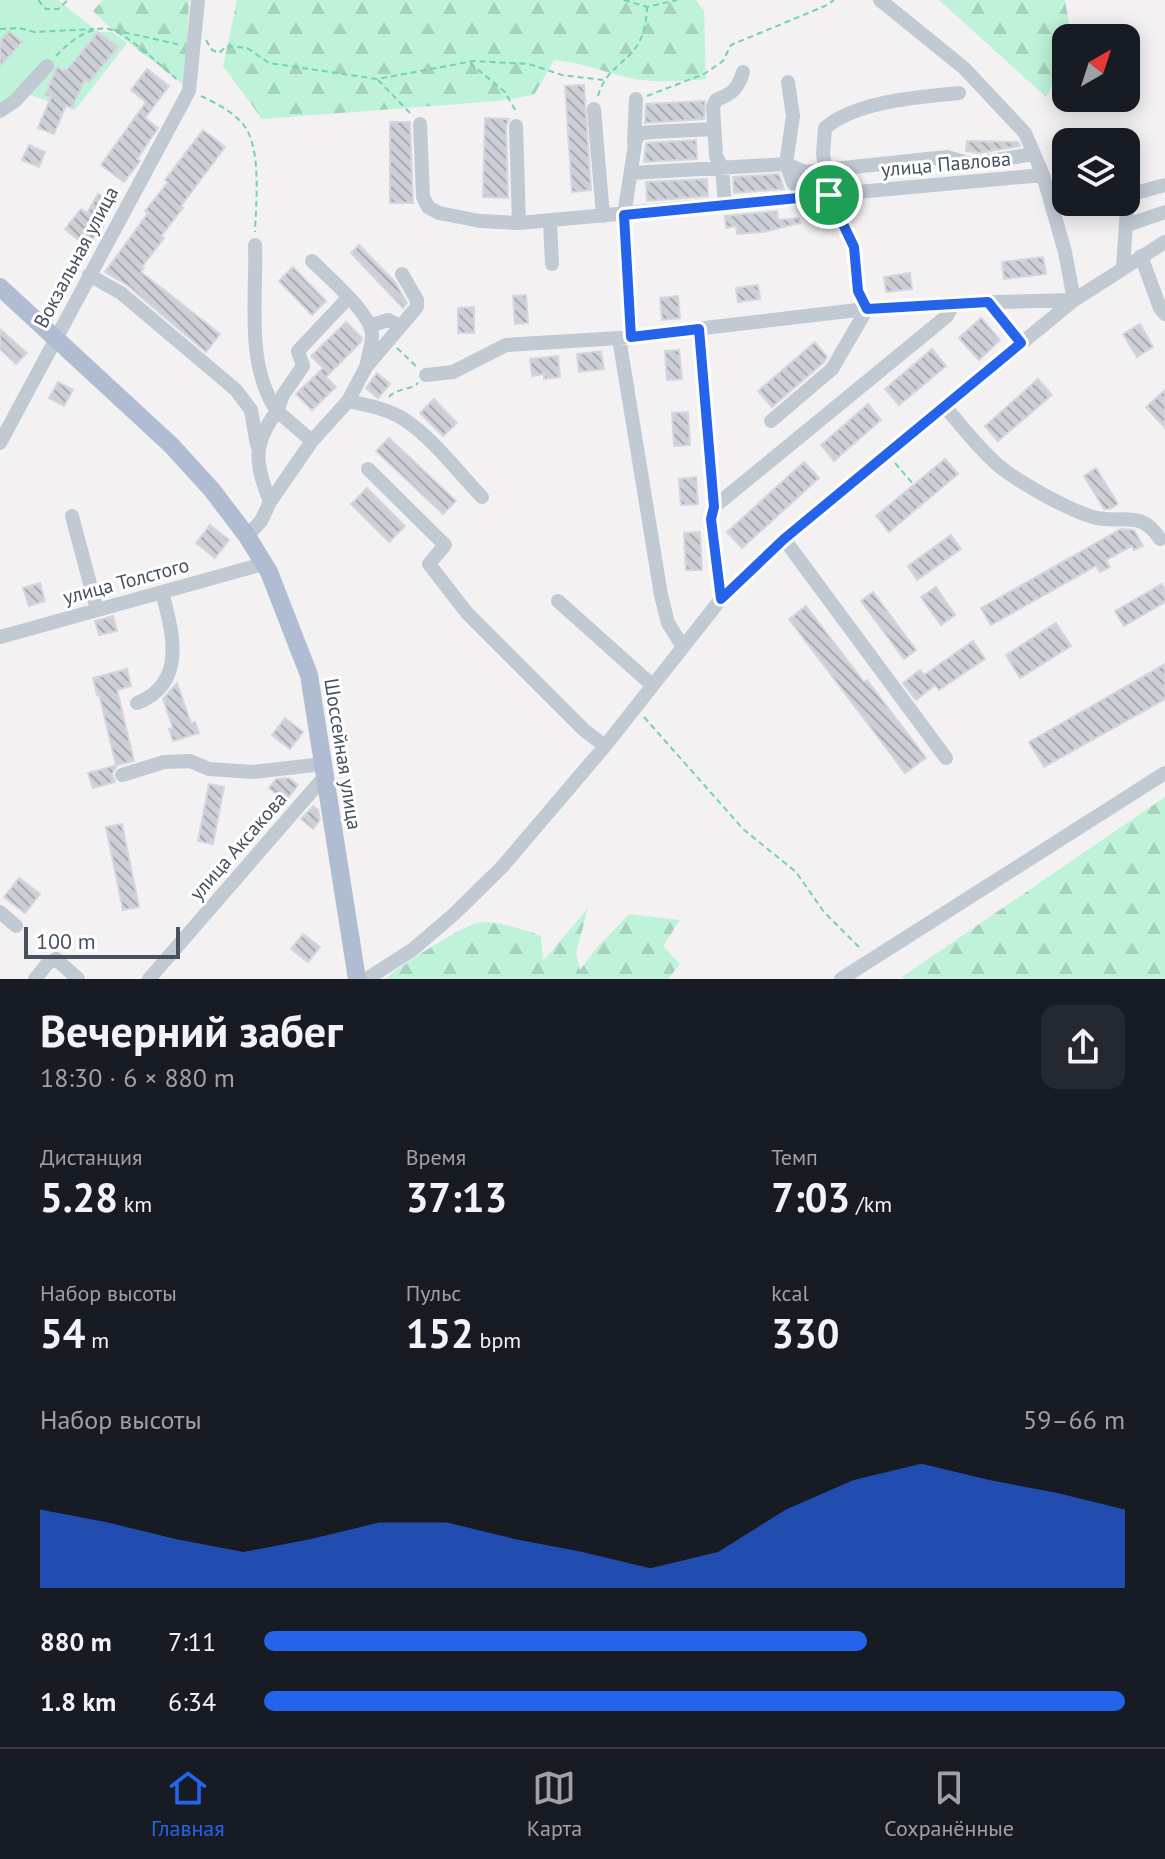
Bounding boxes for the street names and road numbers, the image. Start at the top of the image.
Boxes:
street label: улица Павлова [880,145,1012,183]
street label: Вокзальная улица [28,182,124,332]
street label: улица Толстого [60,552,192,610]
street label: Шоссейная улица [318,676,368,832]
street label: улица Аксакова [184,786,292,906]

